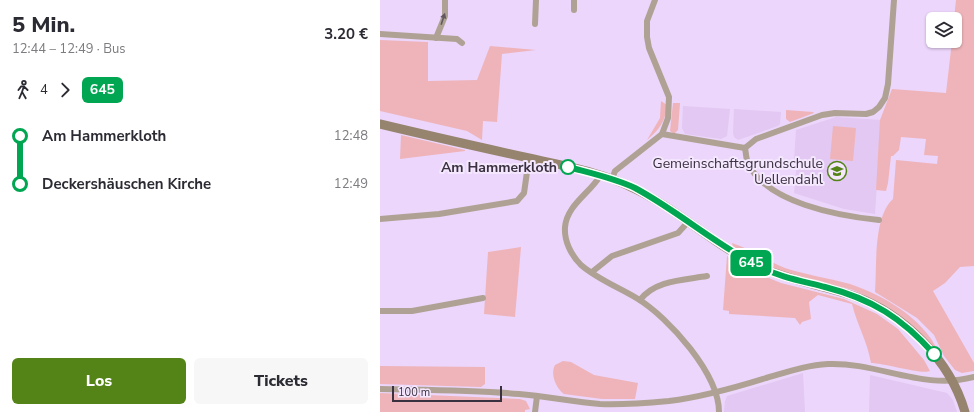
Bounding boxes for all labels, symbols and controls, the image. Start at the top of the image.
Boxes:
text: 5 Min. [12,10,75,40]
map controls [926,12,962,48]
button: layers [926,12,962,48]
one-way arrow [440,13,446,25]
text: 3.20 € [324,24,368,44]
text: 12:44 – 12:49 · Bus [12,40,126,58]
icon: walk [12,79,34,101]
icon: forward [54,79,76,101]
text: 645 [90,80,115,99]
text: 4 [40,81,48,99]
text: Am Hammerkloth [42,126,166,146]
text: 12:48 [334,127,368,145]
place label: Gemeinschaftsgrundschule Uellendahl [652,154,824,189]
place label: Am Hammerkloth [441,158,557,177]
marker: Am Hammerkloth [560,159,576,175]
school or university icon: Gemeinschaftsgrundschule Uellendahl [826,160,848,182]
text: Deckershäuschen Kirche [42,174,211,194]
text: 12:49 [334,175,368,193]
line badge: 645 [728,250,774,276]
text: 645 [738,253,764,272]
unlabelled marker [926,346,942,362]
button: Los [12,358,186,404]
button: Tickets [194,358,368,404]
scale bar [392,384,502,403]
text: 100 m [398,385,430,400]

